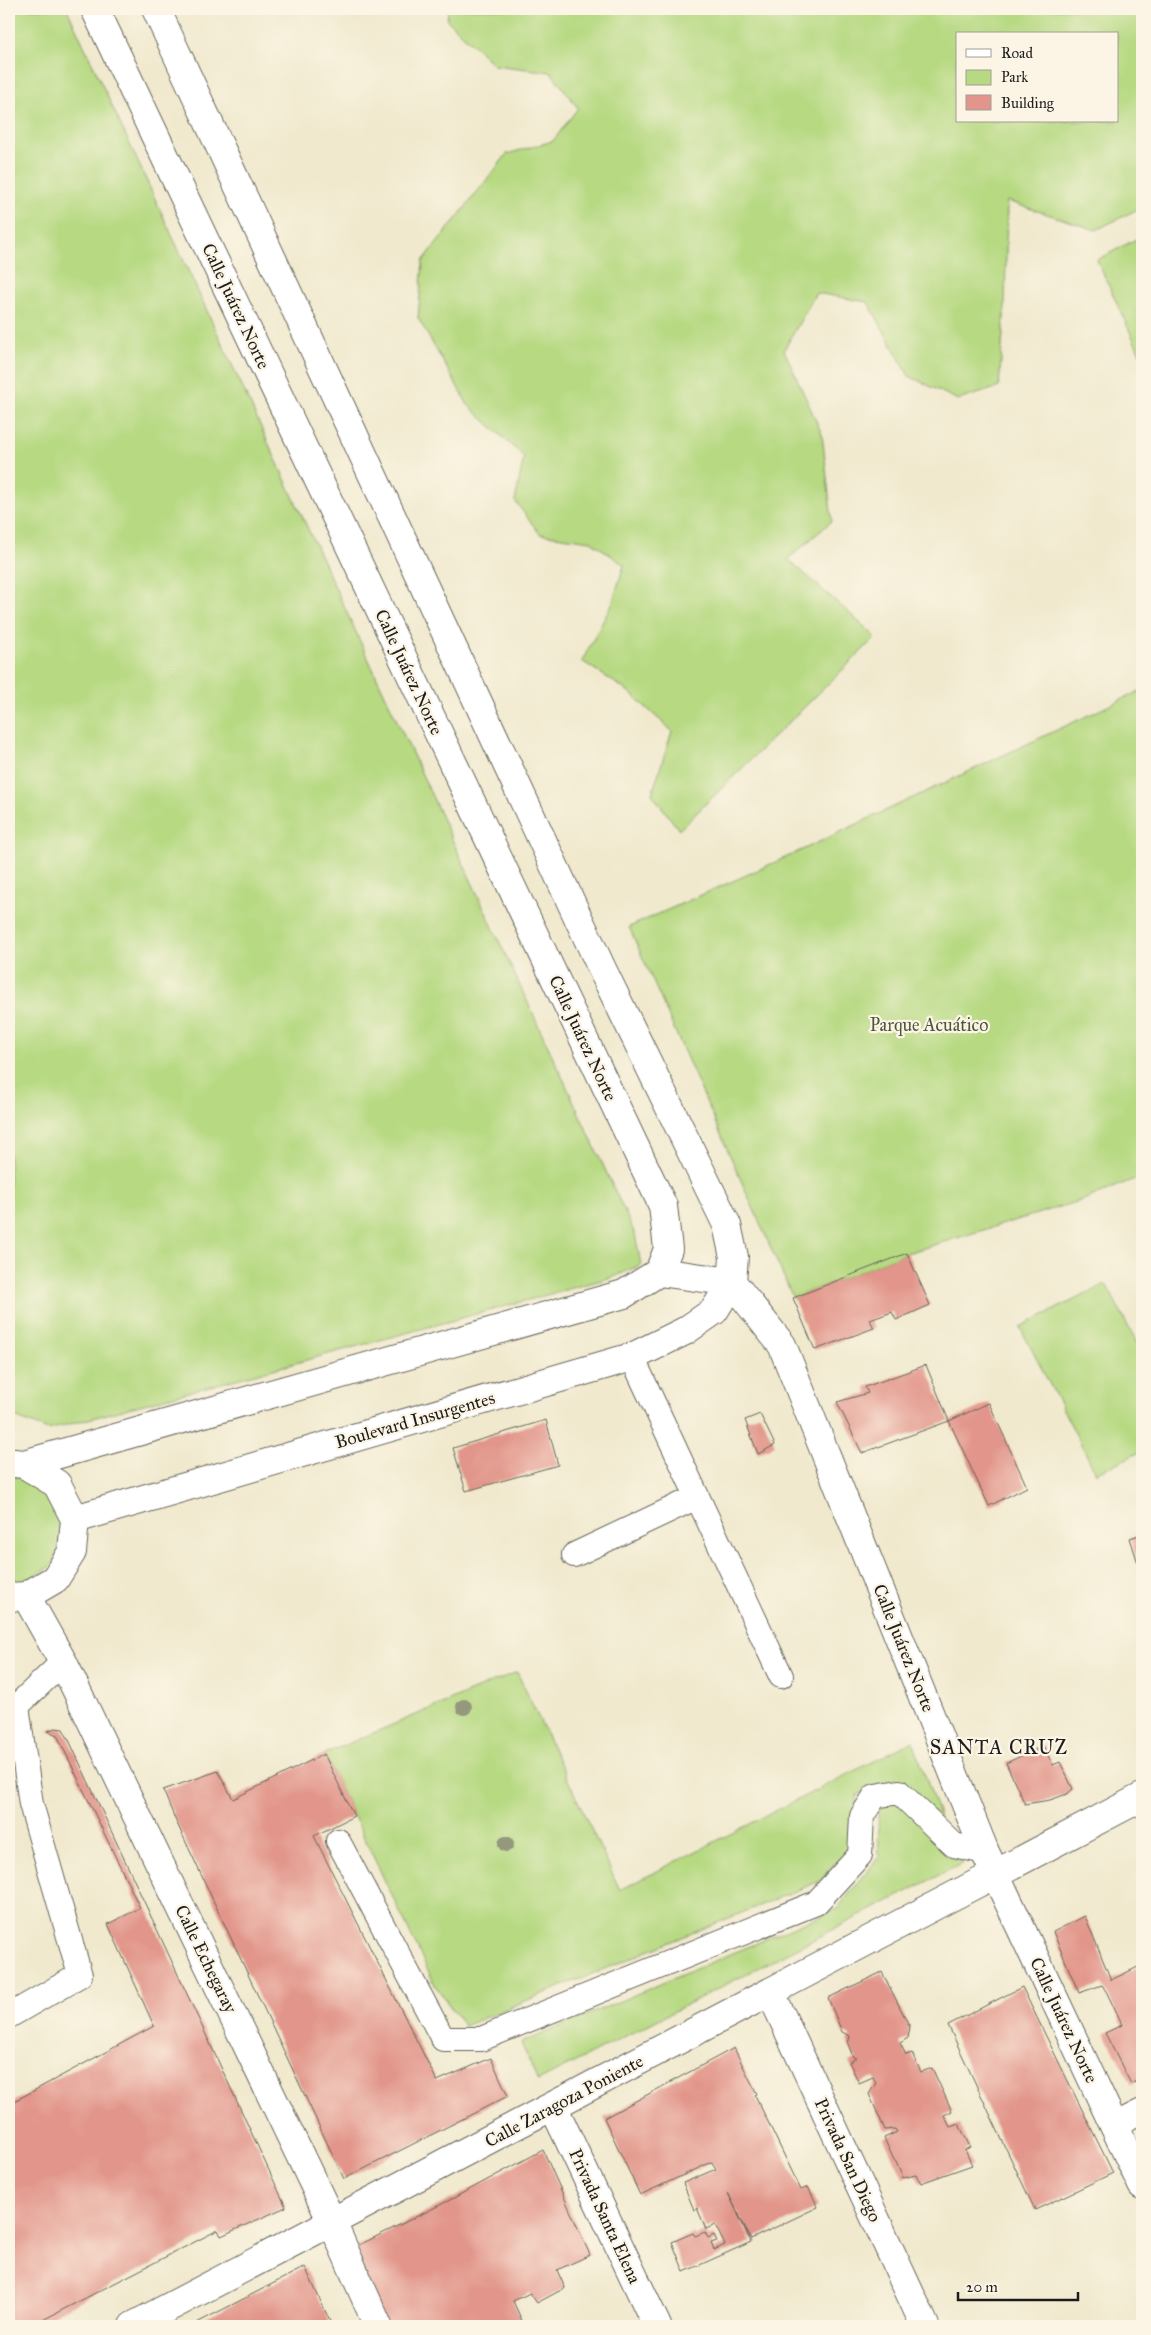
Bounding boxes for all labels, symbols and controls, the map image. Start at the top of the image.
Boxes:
legend [956,32,1118,122]
text: Road [1001,44,1033,62]
text: Park [1001,68,1028,86]
text: Building [1001,94,1055,112]
street label: Calle Juárez Norte [196,240,275,373]
street label: Calle Juárez Norte [369,606,448,739]
street label: Calle Juárez Norte [543,972,622,1105]
park label: Parque Acuático [870,1014,988,1037]
street label: Boulevard Insurgentes [333,1387,498,1454]
street label: Calle Juárez Norte [867,1581,940,1716]
district label: SANTA CRUZ [930,1735,1068,1759]
street label: Calle Echegaray [169,1901,242,2018]
street label: Calle Juárez Norte [1024,1954,1103,2087]
street label: Calle Zaragoza Poniente [481,2050,647,2153]
street label: Privada San Diego [809,2095,886,2226]
street label: Privada Santa Elena [564,2145,646,2287]
scale bar [958,2270,1078,2302]
text: 20 m [966,2278,998,2296]

